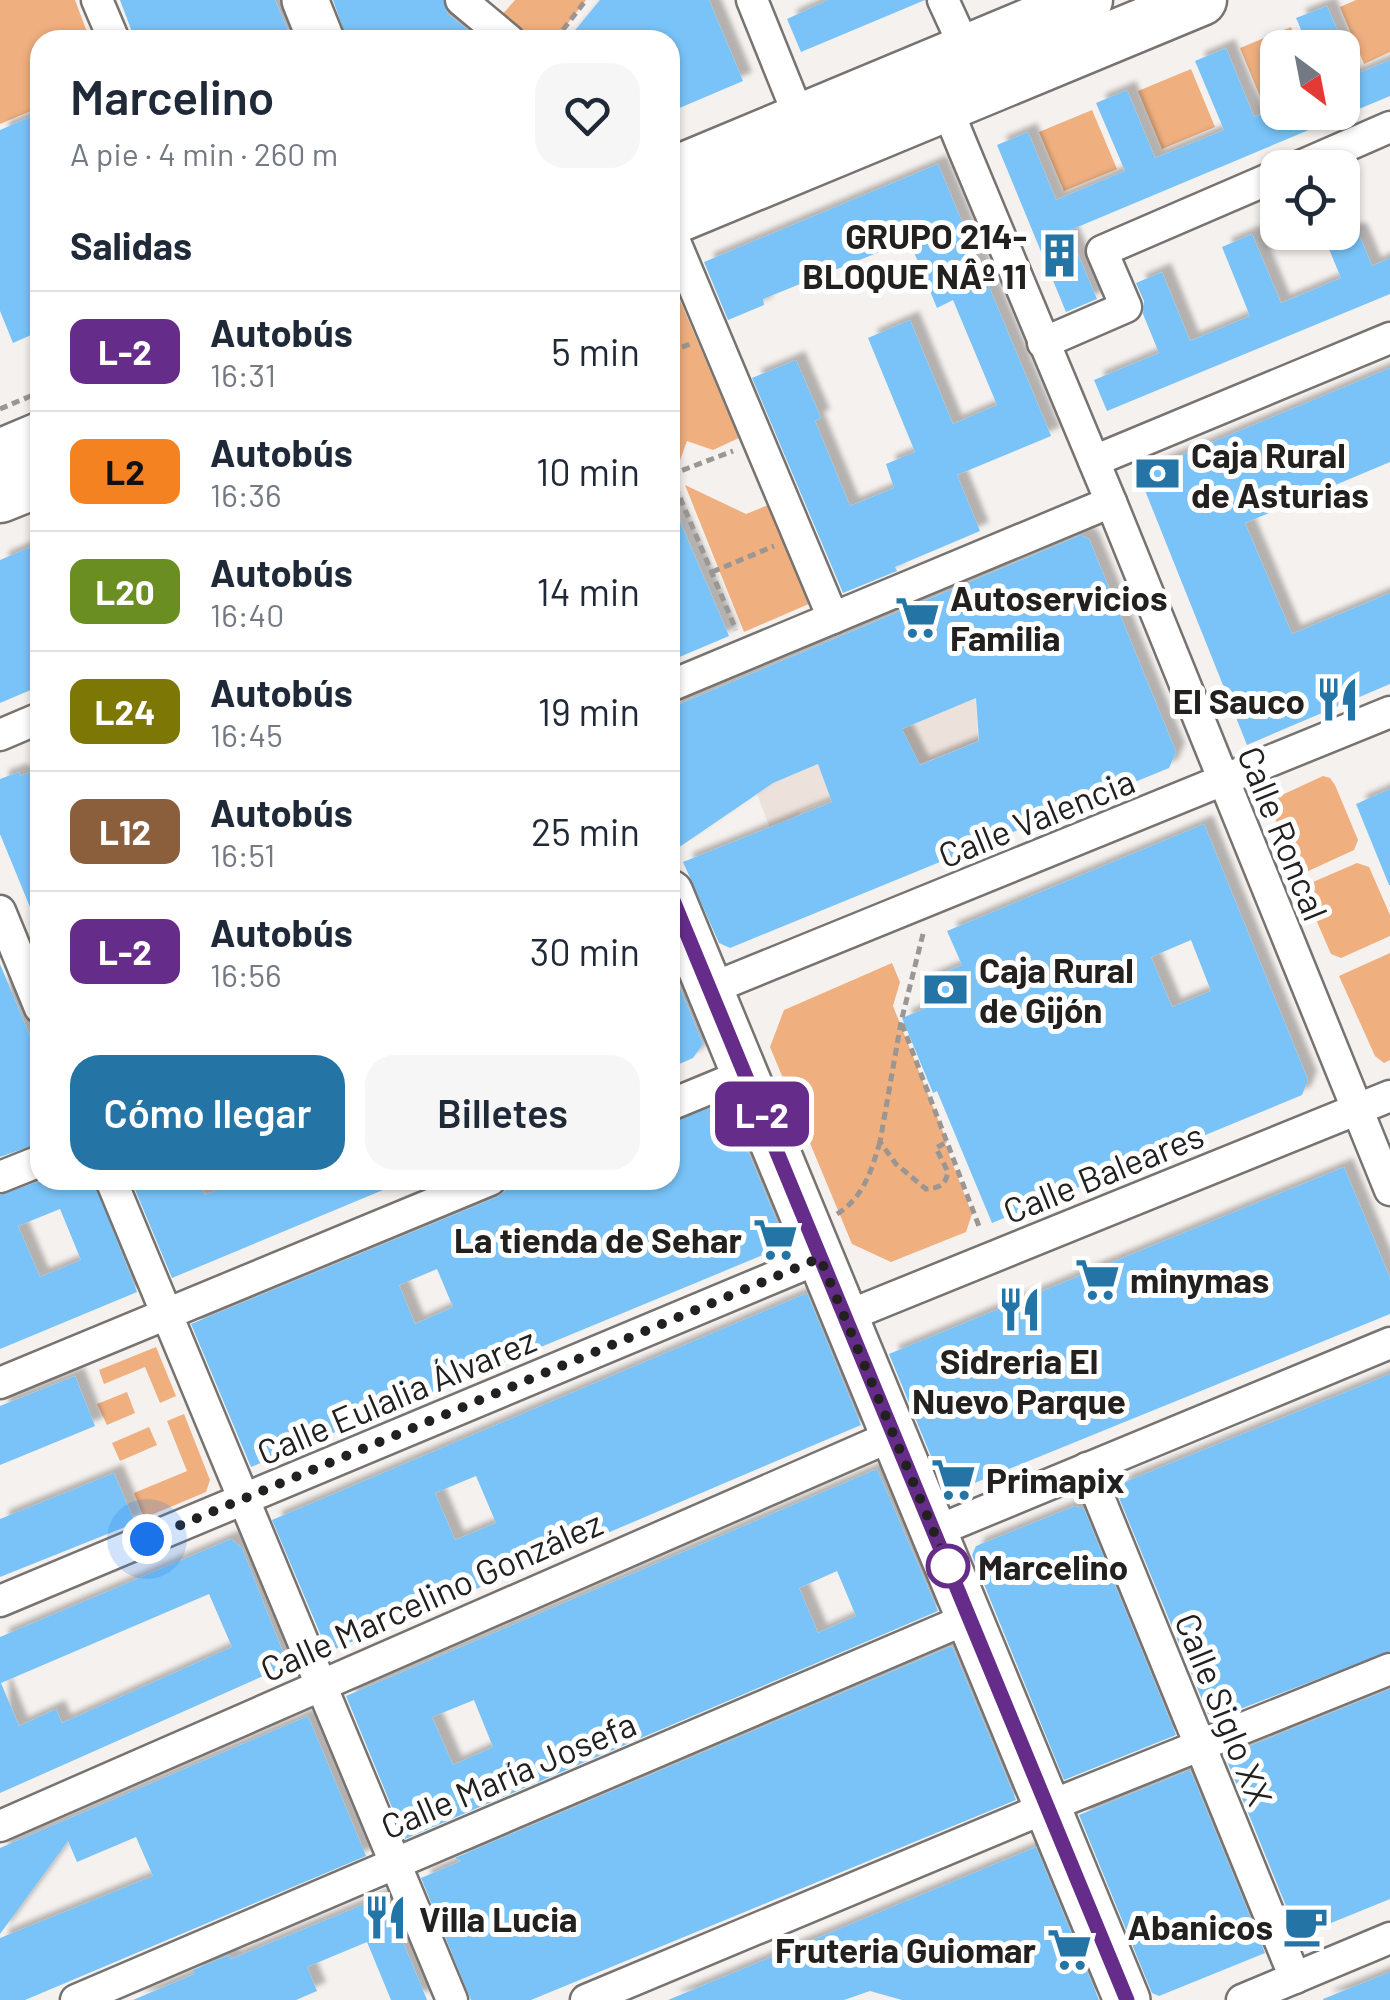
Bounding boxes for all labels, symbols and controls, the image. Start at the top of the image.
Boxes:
north arrow [1260,30,1360,130]
map controls [1260,30,1360,250]
button: heart [535,63,640,168]
text: Marcelino [70,67,274,125]
text: A pie · 4 min · 260 m [70,134,338,172]
button: locate [1260,150,1360,250]
place label: GRUPO 214- BLOQUE NÂº 11 [802,214,1027,296]
text: Salidas [70,222,192,268]
building icon: GRUPO 214- BLOQUE NÂº 11 [1036,231,1084,279]
text: Autobús [210,309,353,355]
text: 5 min [551,328,640,374]
text: L-2 [98,330,152,372]
text: 16:31 [210,355,276,393]
text: Autobús [210,429,353,475]
place label: Caja Rural de Asturias [1191,433,1369,515]
text: 10 min [536,448,640,494]
text: L2 [105,450,145,492]
bank icon: Caja Rural de Asturias [1134,450,1182,498]
text: 16:36 [210,475,282,513]
text: Autobús [210,549,353,595]
text: 14 min [537,568,640,614]
text: L20 [95,570,155,612]
place label: Autoservicios Familia [950,576,1168,658]
supermarket icon: Autoservicios Familia [893,593,941,641]
text: 16:40 [210,595,284,633]
text: Autobús [210,669,353,715]
restaurant icon: El Sauco [1314,676,1362,724]
place label: El Sauco [1173,679,1305,721]
text: 19 min [538,688,640,734]
text: L24 [95,690,155,732]
text: 16:45 [210,715,283,753]
street label: Calle Roncal [1230,740,1338,926]
street label: Calle Valencia [932,759,1140,875]
text: Autobús [210,789,353,835]
text: 25 min [531,808,640,854]
text: L12 [99,810,151,852]
text: 16:51 [210,835,275,873]
text: Autobús [210,909,353,955]
text: 30 min [530,928,640,974]
text: L-2 [98,930,152,972]
place label: Caja Rural de Gijón [979,948,1134,1030]
text: 16:56 [210,955,281,993]
bank icon: Caja Rural de Gijón [922,965,970,1013]
button: Cómo llegar [70,1055,345,1170]
button: Billetes [365,1055,640,1170]
line badge: L-2 [704,1082,820,1146]
text: L-2 [735,1093,789,1135]
street label: Calle Baleares [997,1113,1209,1231]
supermarket icon: La tienda de Sehar [751,1215,799,1263]
place label: La tienda de Sehar [454,1218,743,1260]
supermarket icon: minymas [1073,1255,1121,1303]
place label: minymas [1130,1258,1269,1300]
restaurant icon: Sidreria El Nuevo Parque [995,1286,1043,1334]
street label: Calle Eulalia Álvarez [250,1317,542,1473]
place label: Sidreria El Nuevo Parque [912,1339,1126,1421]
supermarket icon: Primapix [929,1455,977,1503]
place label: Primapix [986,1458,1125,1500]
street label: Calle Marcelino González [254,1501,608,1689]
your location [122,1514,172,1564]
marker: Marcelino [927,1545,969,1587]
place label: Marcelino [978,1545,1128,1587]
street label: Calle Siglo XX [1167,1607,1283,1811]
street label: Calle María Josefa [374,1701,642,1847]
restaurant icon: Villa Lucia [362,1894,410,1942]
place label: Villa Lucia [419,1897,578,1939]
cafe icon: Abanicos [1282,1902,1330,1950]
place label: Abanicos [1128,1905,1273,1947]
supermarket icon: Fruteria Guiomar [1045,1925,1093,1973]
place label: Fruteria Guiomar [775,1928,1037,1970]

